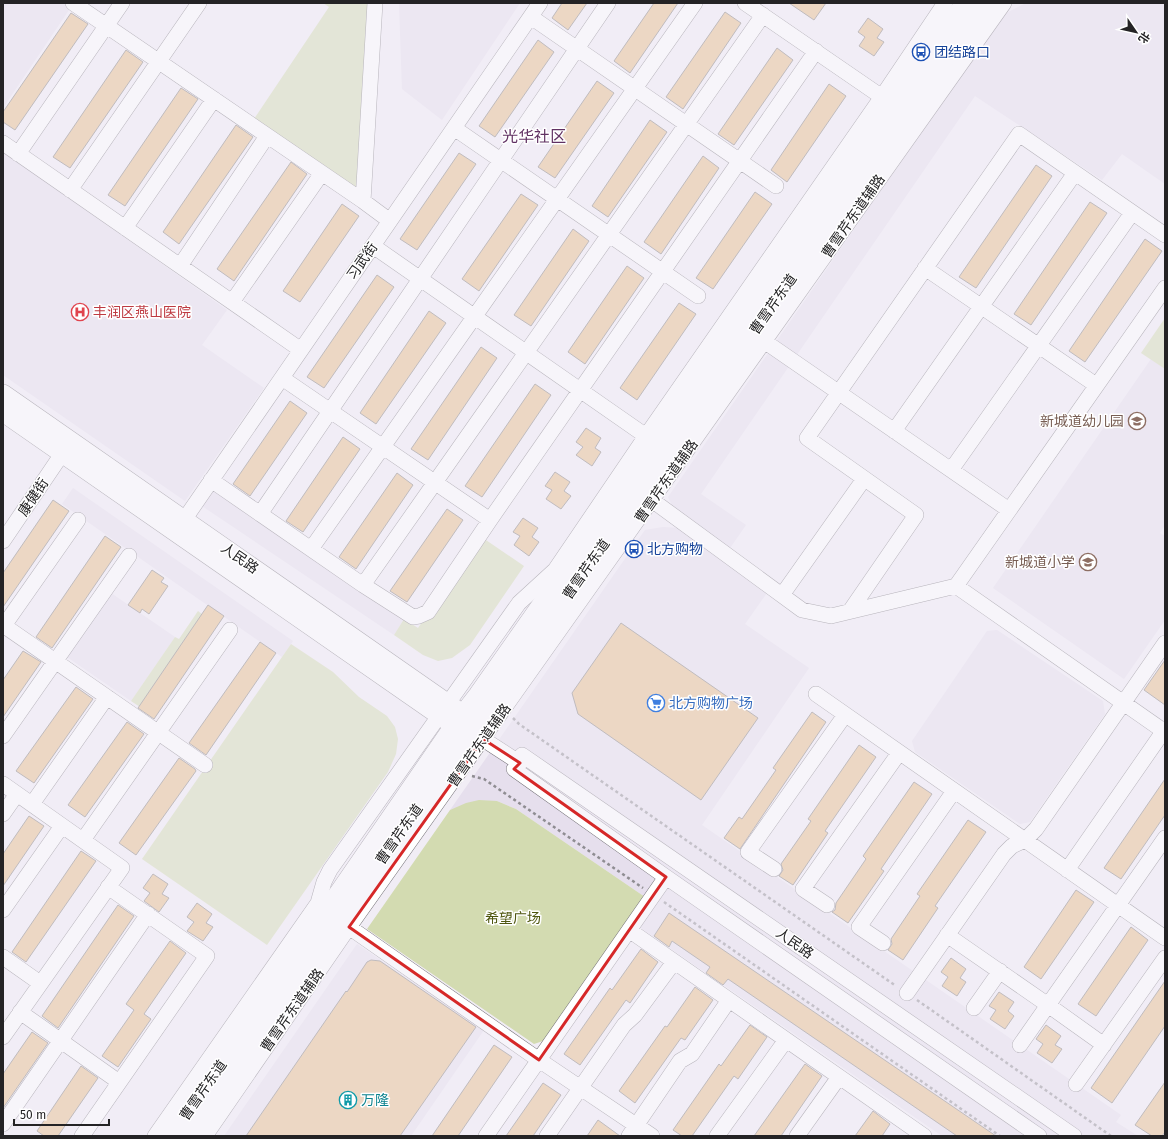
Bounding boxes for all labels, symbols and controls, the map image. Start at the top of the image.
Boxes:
north arrow [1116,12,1156,52]
text: 北 [1135,29,1152,46]
bus stop icon: 团结路口 [911,42,931,62]
place label: 团结路口 [934,44,990,61]
district label: 光华社区 [502,127,566,146]
street label: 曹雪芹东道辅路 [818,171,888,261]
street label: 习武街 [343,239,381,283]
street label: 曹雪芹东道 [746,271,800,338]
hospital icon: 丰润区燕山医院 [70,302,90,322]
place label: 丰润区燕山医院 [93,304,191,321]
school or university icon: 新城道幼儿园 [1127,411,1147,431]
place label: 新城道幼儿园 [1040,413,1124,430]
street label: 曹雪芹东道辅路 [631,436,701,526]
street label: 康健街 [15,475,52,519]
street label: 曹雪芹东道 [559,536,613,603]
street label: 人民路 [218,539,262,577]
bus stop icon: 北方购物 [624,539,644,559]
place label: 北方购物 [647,541,703,558]
school or university icon: 新城道小学 [1078,552,1098,572]
place label: 新城道小学 [1005,554,1075,571]
supermarket icon: 北方购物广场 [646,693,666,713]
place label: 北方购物广场 [669,695,753,712]
street label: 曹雪芹东道辅路 [444,700,514,790]
street label: 曹雪芹东道 [372,801,426,868]
park label: 希望广场 [485,910,541,927]
street label: 人民路 [773,924,817,962]
street label: 曹雪芹东道辅路 [257,965,327,1055]
street label: 曹雪芹东道 [176,1057,230,1124]
building icon: 万隆 [338,1090,358,1110]
place label: 万隆 [361,1092,389,1109]
scale bar [14,1101,109,1127]
text: 50 m [20,1108,46,1122]

